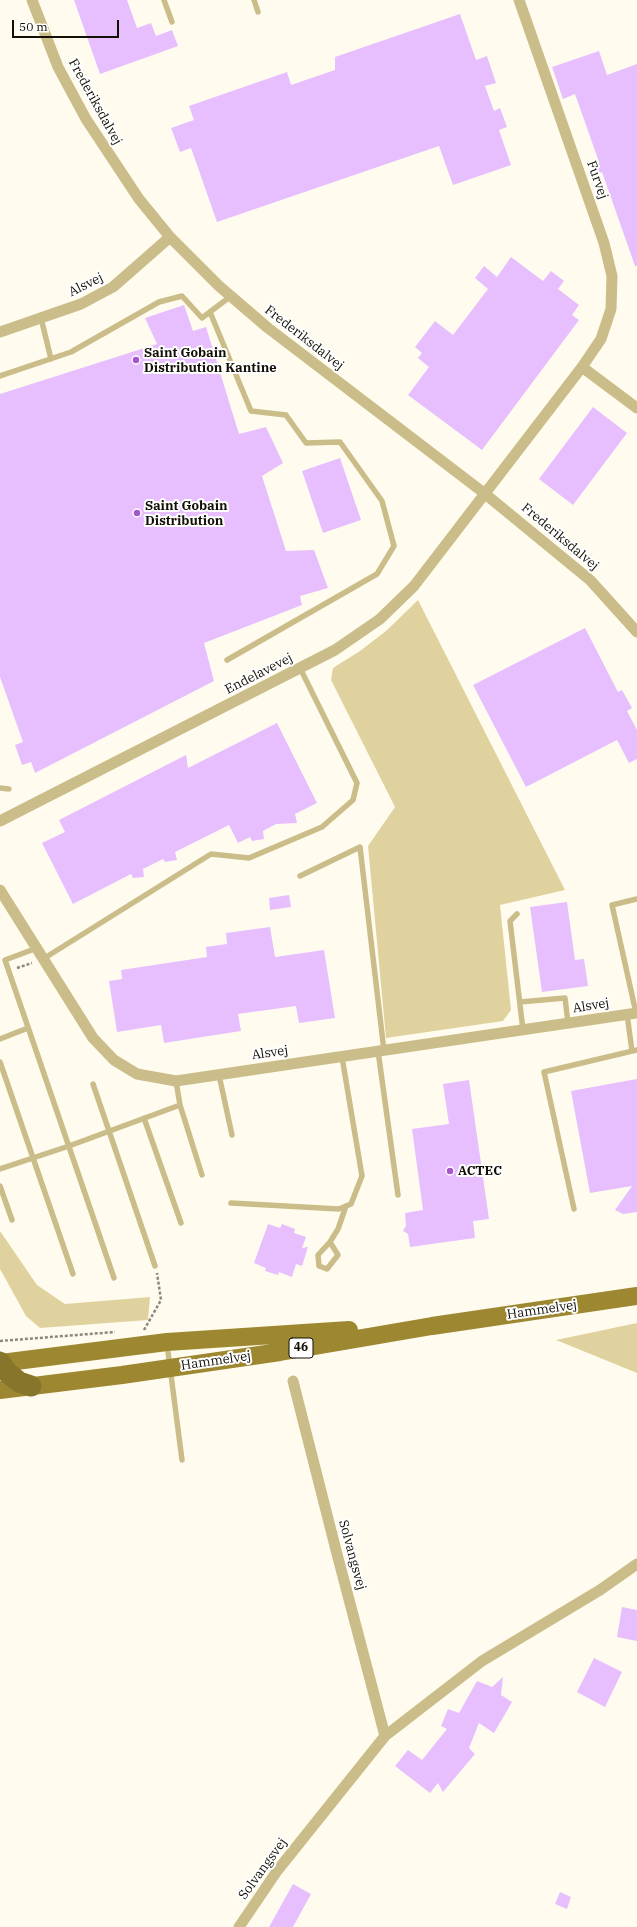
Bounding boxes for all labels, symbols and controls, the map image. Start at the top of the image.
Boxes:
scale bar [14,12,121,38]
text: 50 m [19,19,48,34]
street label: Frederiksdalvej [65,56,125,148]
street label: Furvej [583,159,611,201]
street label: Alsvej [66,270,106,300]
street label: Frederiksdalvej [261,302,347,374]
place label: Saint Gobain Distribution Kantine [144,345,277,376]
marker: Saint Gobain Distribution Kantine [131,355,141,365]
place label: Saint Gobain Distribution [145,498,228,529]
street label: Frederiksdalvej [518,500,602,574]
marker: Saint Gobain Distribution [132,508,142,518]
street label: Endelavevej [223,650,295,698]
street label: Alsvej [572,995,610,1017]
street label: Alsvej [251,1043,289,1063]
place label: ACTEC [458,1163,502,1179]
marker: ACTEC [445,1166,455,1176]
street label: Hammelvej [506,1297,578,1323]
road number: 46 [289,1338,313,1358]
street label: Hammelvej [180,1348,252,1374]
street label: Solvangsvej [335,1518,369,1592]
street label: Solvangsvej [236,1835,290,1903]

